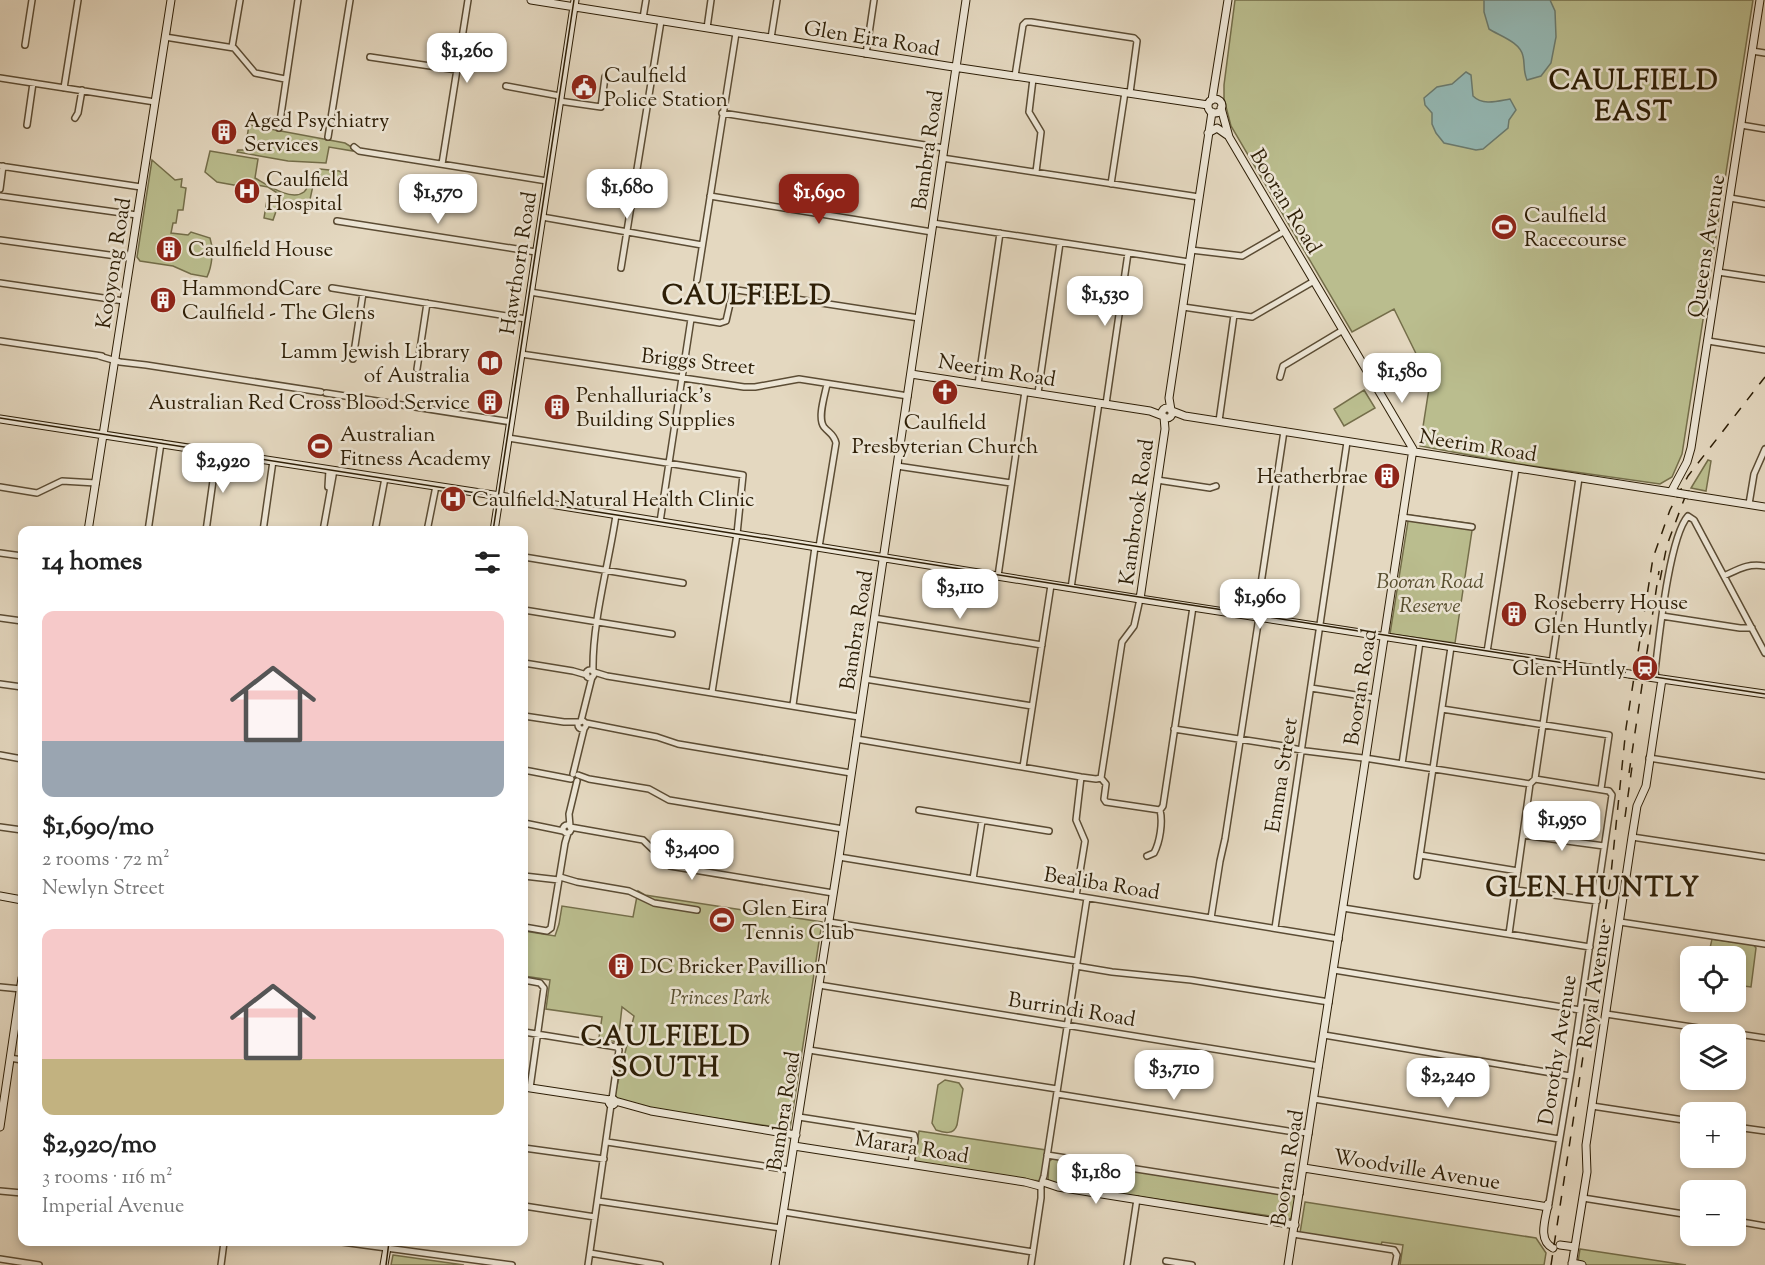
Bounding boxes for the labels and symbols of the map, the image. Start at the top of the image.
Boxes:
street label: Glen Eira Road [802,14,942,66]
pin: $1,260 [418,33,516,84]
place label: Caulfield Police Station [604,62,728,116]
district label: CAULFIELD EAST [1549,63,1719,133]
public building icon: Caulfield Police Station [569,72,599,102]
street label: Bambra Road [906,88,952,212]
place label: Aged Psychiatry Services [244,107,390,161]
building icon: Aged Psychiatry Services [209,117,239,147]
street label: Booran Road [1241,144,1328,260]
place label: Caulfield Hospital [266,166,349,220]
pin: $1,680 [578,169,676,220]
street label: Queens Avenue [1682,173,1734,320]
pin: $1,570 [389,174,487,225]
pin: $1,690 [770,174,868,225]
hospital icon: Caulfield Hospital [232,176,262,206]
street label: Hawthorn Road [494,189,546,337]
street label: Kooyong Road [90,195,140,331]
place label: Caulfield Racecourse [1524,202,1627,256]
sports icon: Caulfield Racecourse [1489,212,1519,242]
building icon: Caulfield House [154,234,184,264]
place label: Caulfield House [188,236,333,266]
place label: HammondCare Caulfield - The Glens [182,275,375,329]
pin: $1,530 [1056,276,1154,327]
district label: CAULFIELD [662,278,832,317]
building icon: HammondCare Caulfield - The Glens [148,285,178,315]
place label: Lamm Jewish Library of Australia [281,338,471,392]
street label: Briggs Street [639,342,756,384]
library icon: Lamm Jewish Library of Australia [475,348,505,378]
street label: Neerim Road [936,348,1058,396]
pin: $1,580 [1353,353,1451,404]
church icon: Caulfield Presbyterian Church [930,377,960,407]
place label: Penhalluriack's Building Supplies [576,382,735,436]
building icon: Australian Red Cross Blood Service [475,387,505,417]
place label: Australian Red Cross Blood Service [148,389,470,419]
building icon: Penhalluriack's Building Supplies [542,392,572,422]
place label: Caulfield Presbyterian Church [852,409,1038,463]
place label: Australian Fitness Academy [340,421,491,475]
street label: Neerim Road [1417,423,1539,471]
sports icon: Australian Fitness Academy [305,431,335,461]
street label: Kambrook Road [1113,437,1163,587]
pin: $2,920 [174,443,272,494]
building icon: Heatherbrae [1372,461,1402,491]
place label: Heatherbrae [1257,463,1368,493]
hospital icon: Caulfield Natural Health Clinic [438,484,468,514]
place label: Caulfield Natural Health Clinic [472,486,755,516]
street label: Bambra Road [834,568,882,692]
park label: Booran Road Reserve [1376,568,1484,622]
pin: $3,110 [911,569,1009,620]
pin: $1,960 [1211,579,1309,630]
place label: Roseberry House Glen Huntly [1534,589,1688,643]
building icon: Roseberry House Glen Huntly [1499,599,1529,629]
street label: Booran Road [1338,627,1386,748]
station icon: Glen Huntly [1630,653,1660,683]
place label: Glen Huntly [1512,655,1627,685]
street label: Emma Street [1259,716,1307,835]
pin: $1,950 [1513,801,1611,852]
pin: $3,400 [643,830,741,881]
street label: Bealiba Road [1041,861,1162,909]
district label: GLEN HUNTLY [1486,870,1700,909]
place label: Glen Eira Tennis Club [742,895,854,949]
sports icon: Glen Eira Tennis Club [707,905,737,935]
street label: Royal Avenue [1571,922,1621,1051]
building icon: DC Bricker Pavillion [606,951,636,981]
place label: DC Bricker Pavillion [640,953,827,983]
street label: Dorothy Avenue [1532,973,1586,1128]
park label: Princes Park [670,984,771,1014]
street label: Burrindi Road [1006,986,1138,1036]
district label: CAULFIELD SOUTH [581,1019,751,1089]
street label: Bambra Road [761,1049,809,1173]
pin: $3,710 [1125,1050,1223,1101]
pin: $2,240 [1399,1058,1497,1109]
street label: Booran Road [1265,1108,1313,1229]
street label: Marara Road [852,1125,971,1173]
street label: Woodville Avenue [1331,1143,1502,1199]
pin: $1,180 [1047,1154,1145,1205]

